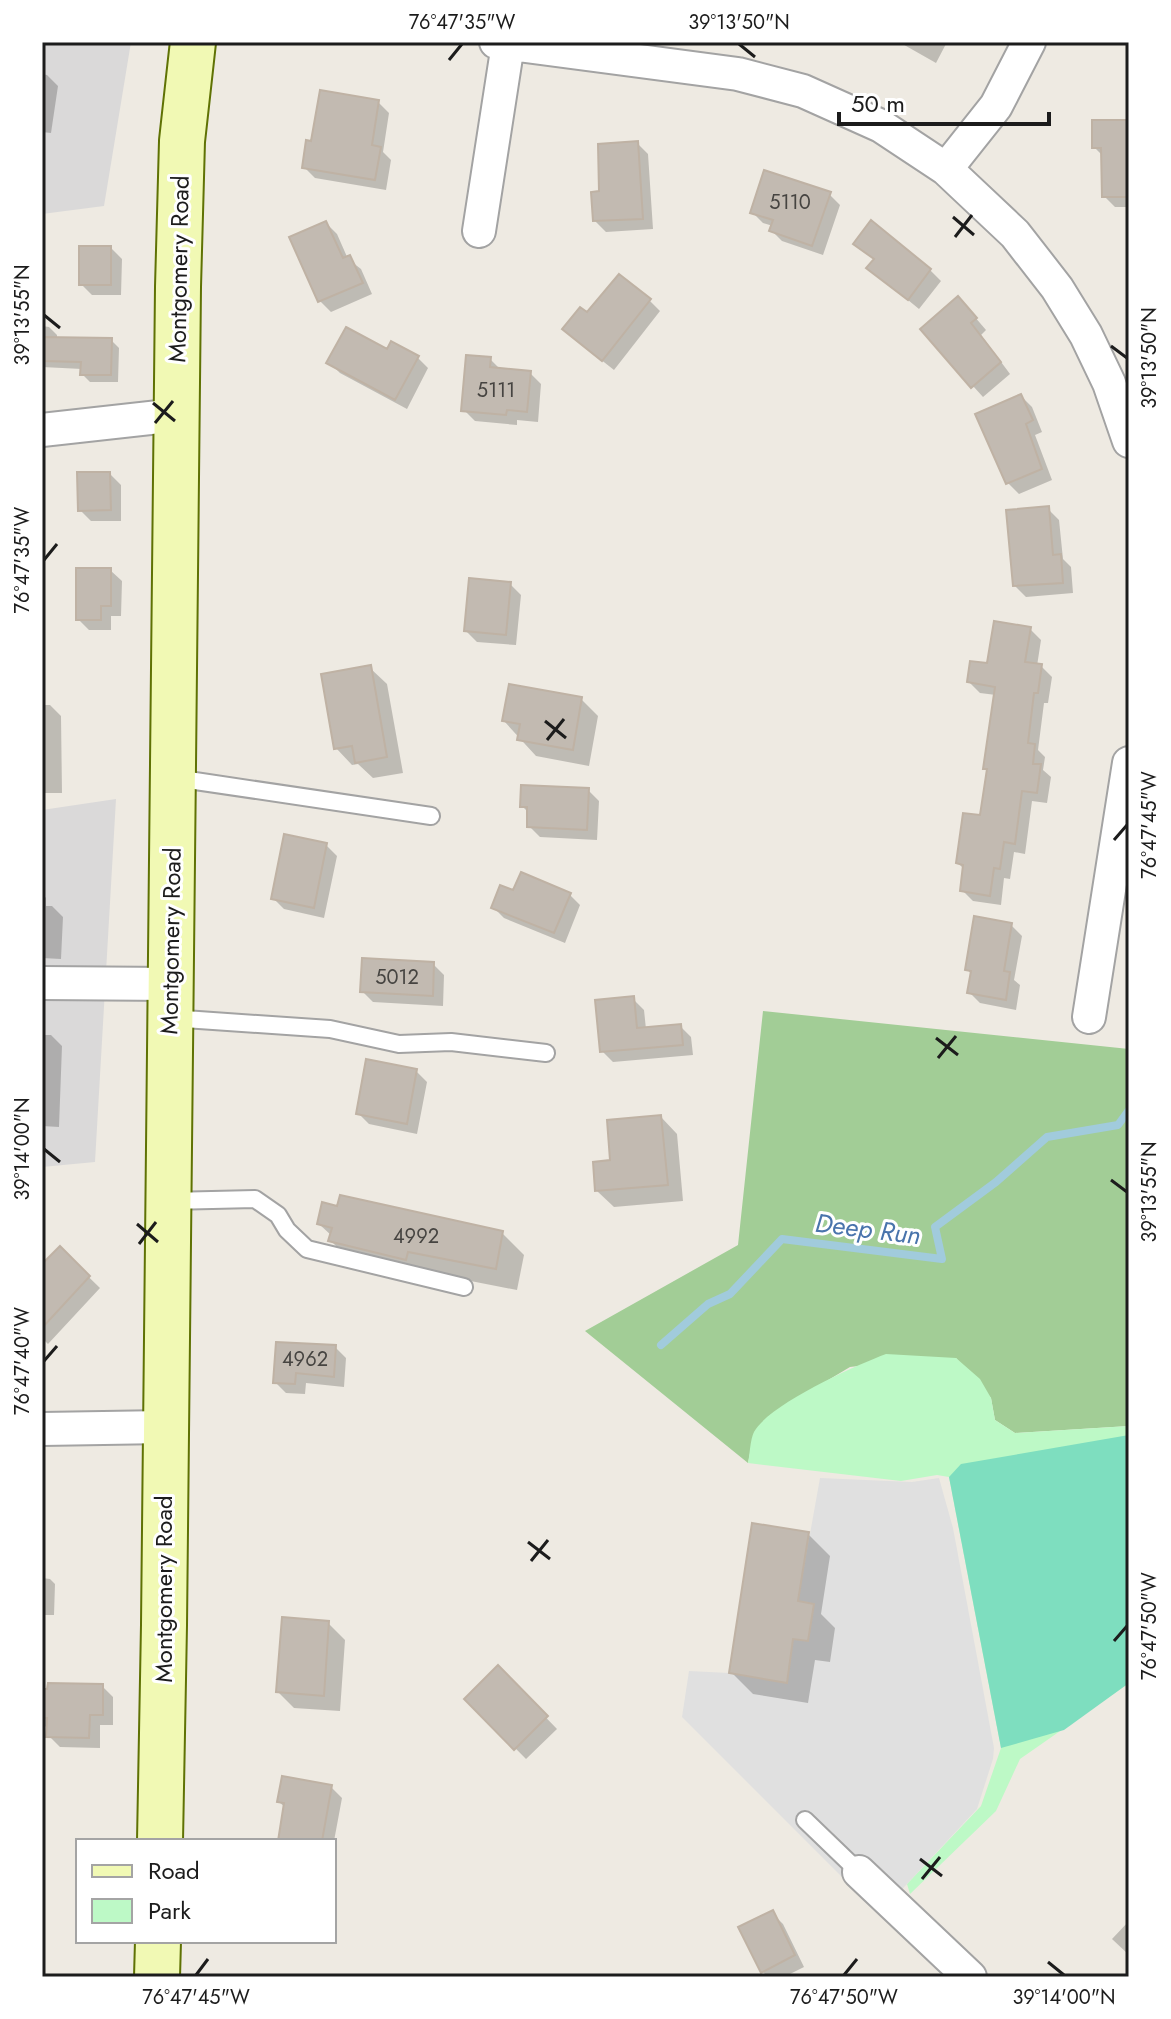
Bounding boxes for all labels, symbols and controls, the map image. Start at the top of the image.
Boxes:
text: 76°47'35"W [409,8,516,37]
text: 39°13'50"N [688,8,790,37]
scale bar [839,76,1049,126]
text: 50 m [851,86,905,121]
street label: Montgomery Road [159,175,198,363]
house number: 5110 [769,188,811,217]
text: 39°13'55"N [8,265,37,365]
text: 39°13'50"N [1135,307,1164,409]
house number: 5111 [477,376,515,405]
text: 76°47'35"W [8,506,37,613]
text: 76°47'45"W [1135,771,1164,879]
street label: Montgomery Road [151,847,190,1035]
house number: 5012 [375,963,419,992]
text: 39°14'00"N [8,1097,37,1201]
text: 39°13'55"N [1135,1142,1164,1242]
water label: Deep Run [813,1204,923,1254]
house number: 4992 [393,1222,439,1251]
text: 76°47'40"W [8,1307,37,1415]
house number: 4962 [282,1345,328,1374]
street label: Montgomery Road [146,1495,181,1683]
text: 76°47'50"W [1135,1572,1164,1680]
legend [76,1839,336,1943]
text: Road [148,1853,200,1888]
text: Park [148,1893,191,1928]
text: 76°47'45"W [142,1983,250,2012]
text: 76°47'50"W [790,1983,898,2012]
text: 39°14'00"N [1012,1983,1116,2012]

